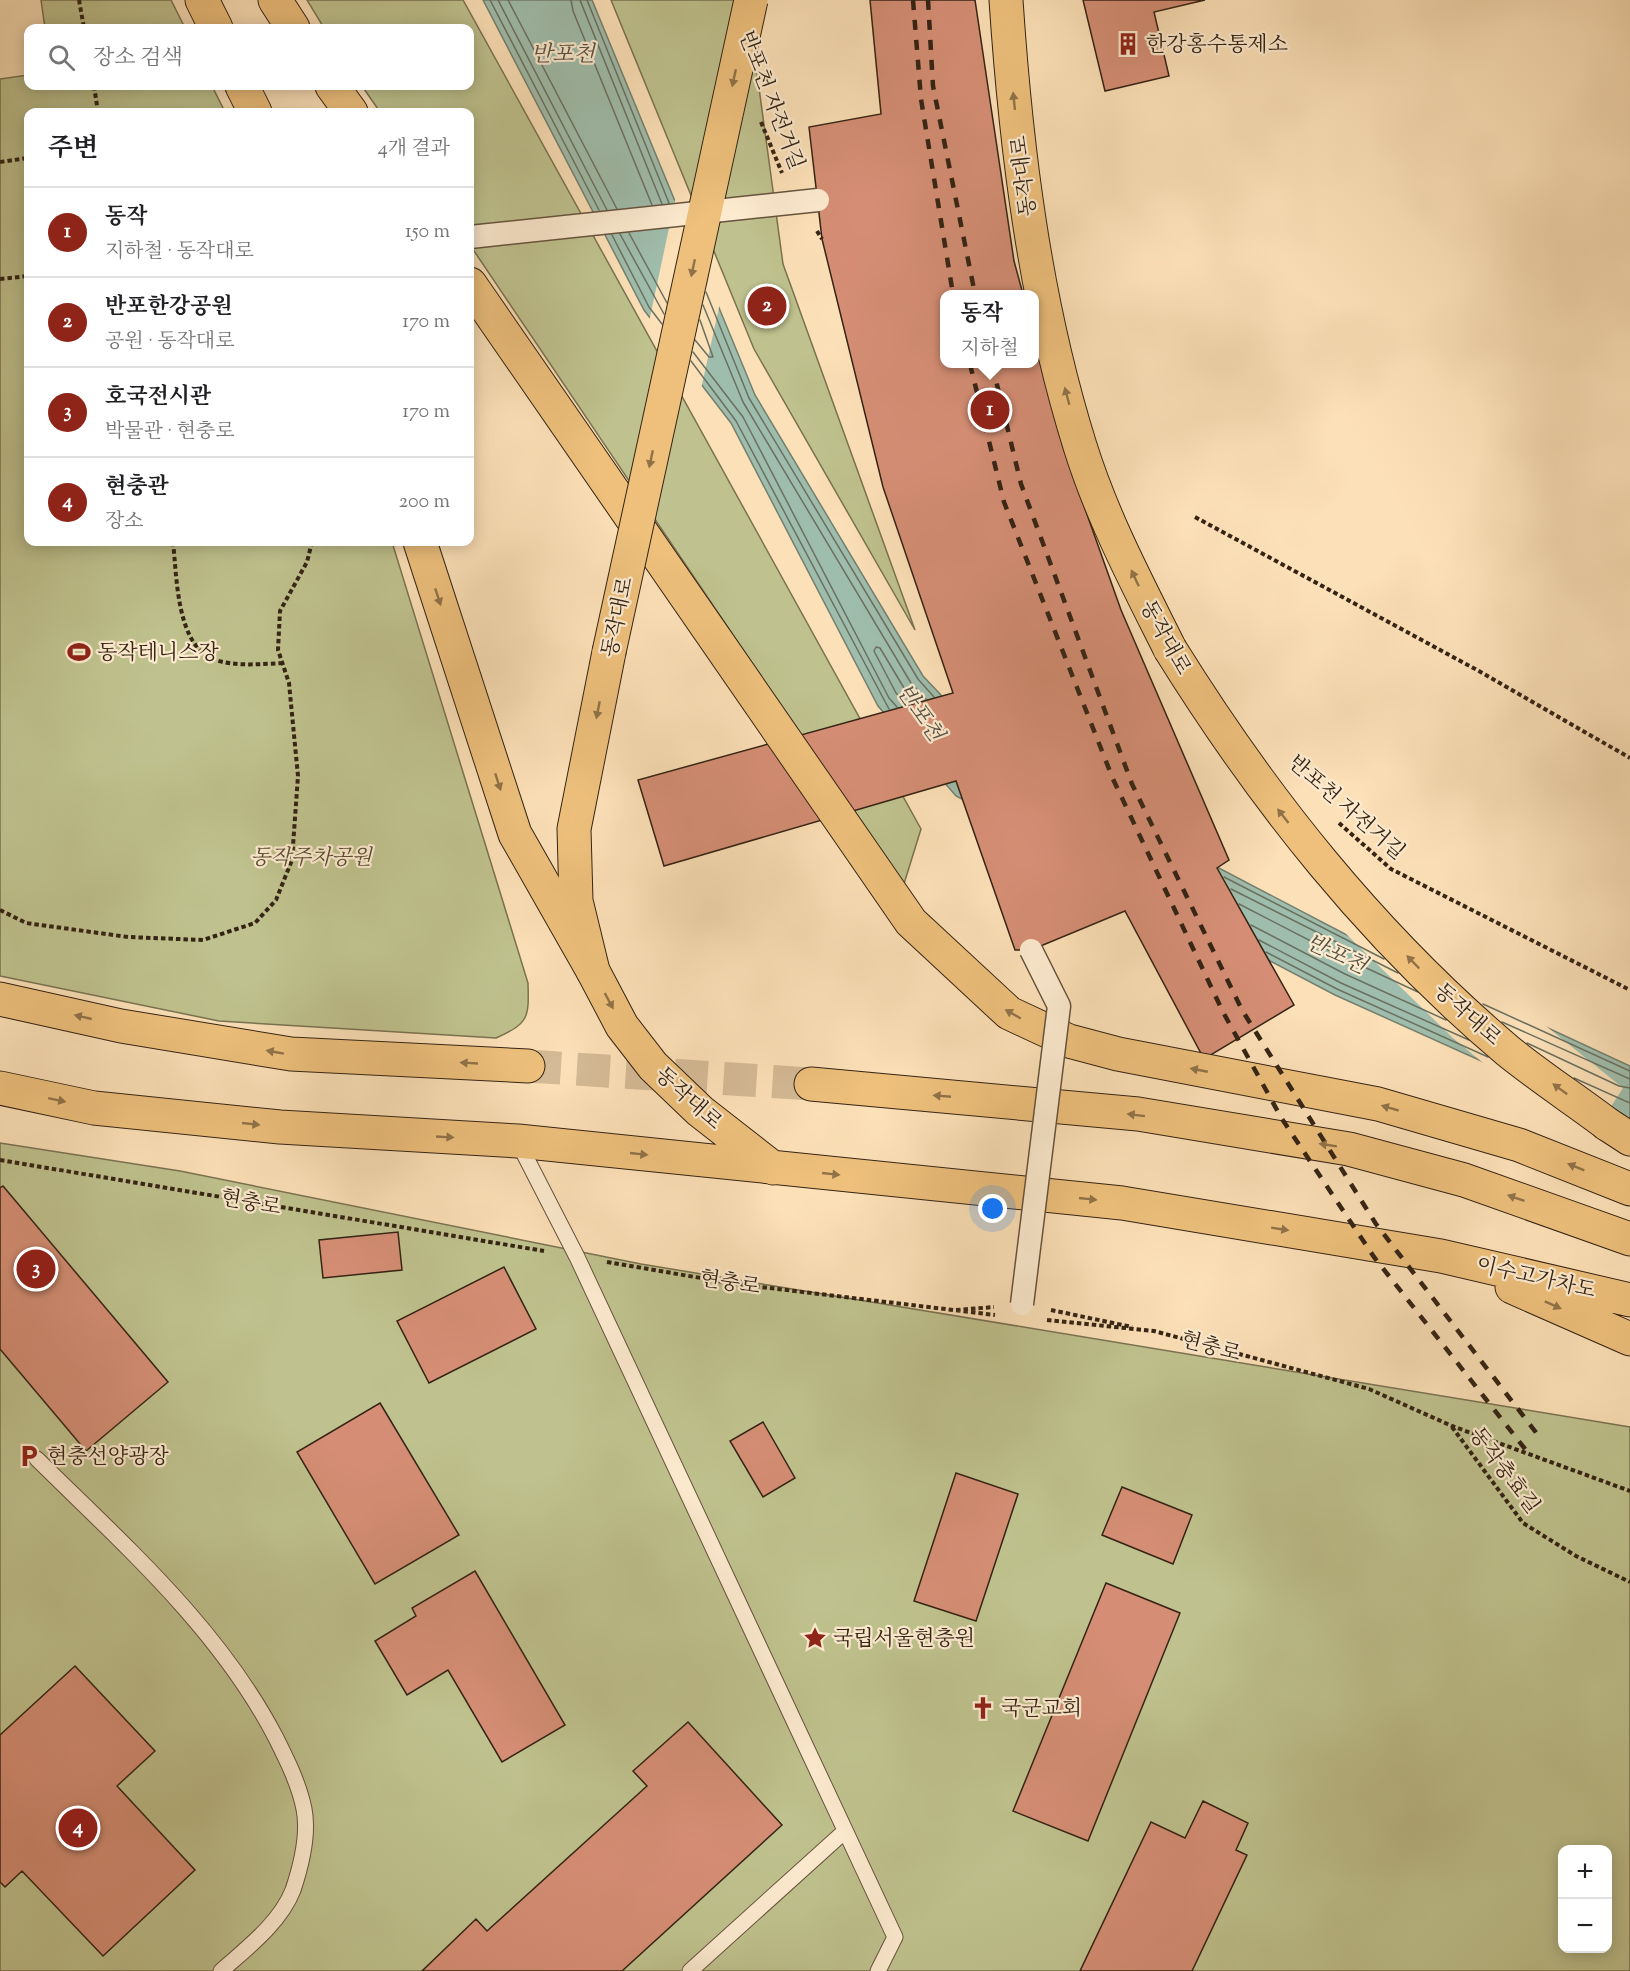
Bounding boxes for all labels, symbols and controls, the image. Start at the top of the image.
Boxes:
search box [24,24,474,90]
street label: 반포천 자전거길 [730,27,810,174]
building icon: 한강홍수통제소 [1115,31,1141,57]
place label: 한강홍수통제소 [1146,31,1288,61]
water label: 반포천 [531,40,597,72]
icon: search [45,41,78,74]
text: 장소 검색 [93,43,183,75]
one-way arrow [729,68,738,87]
one-way arrow [1009,91,1019,110]
text: 주변 [48,131,98,168]
street label: 동작대로 [1005,134,1045,218]
text: 4개 결과 [378,135,450,164]
text: 동작 [105,202,148,234]
text: 1 [64,218,71,247]
text: 150 m [405,218,450,247]
text: 지하철 · 동작대로 [105,238,254,267]
one-way arrow [687,259,697,277]
pin: 2 [748,284,786,328]
popup [940,290,1039,368]
text: 반포한강공원 [105,292,233,324]
text: 동작 [961,299,1003,331]
text: 2 [63,308,72,337]
text: 170 m [402,308,450,337]
text: 공원 · 동작대로 [105,328,234,357]
text: 지하철 [961,335,1018,364]
text: 호국전시관 [105,382,211,414]
one-way arrow [1062,387,1071,405]
pin: 1 [970,388,1010,432]
text: 3 [63,398,72,427]
text: 170 m [402,398,450,427]
text: 박물관 · 현충로 [105,418,234,447]
one-way arrow [646,450,656,468]
text: 현충관 [105,472,169,504]
text: 4 [62,488,73,517]
text: 200 m [399,488,450,517]
text: 장소 [105,508,144,537]
one-way arrow [1131,569,1140,586]
street label: 동작대로 [596,575,642,660]
one-way arrow [434,588,443,606]
street label: 동작대로 [1131,595,1197,681]
sports icon: 동작테니스장 [66,639,92,665]
place label: 동작테니스장 [97,639,219,669]
water label: 반포천 [887,678,951,750]
one-way arrow [593,700,602,719]
street label: 반포천 자전거길 [1281,749,1411,868]
one-way arrow [494,774,504,792]
one-way arrow [1277,808,1290,824]
park label: 동작주차공원 [250,844,374,874]
water label: 반포천 [1300,928,1373,984]
one-way arrow [1406,955,1420,969]
street label: 동작대로 [1426,977,1507,1054]
one-way arrow [604,993,614,1010]
one-way arrow [1004,1009,1021,1019]
one-way arrow [73,1012,92,1021]
one-way arrow [265,1047,284,1056]
one-way arrow [460,1058,479,1067]
street label: 동작대로 [647,1061,728,1138]
one-way arrow [1189,1065,1208,1074]
one-way arrow [1553,1083,1569,1095]
one-way arrow [932,1091,951,1101]
one-way arrow [48,1096,67,1105]
one-way arrow [1381,1103,1399,1112]
one-way arrow [1126,1110,1145,1119]
one-way arrow [241,1119,260,1129]
one-way arrow [436,1132,455,1142]
one-way arrow [1319,1141,1338,1150]
one-way arrow [630,1149,649,1159]
one-way arrow [1566,1162,1584,1172]
one-way arrow [821,1169,840,1179]
street label: 현충로 [218,1184,283,1224]
one-way arrow [1507,1193,1525,1203]
your location [978,1194,1007,1223]
one-way arrow [1078,1194,1097,1204]
one-way arrow [1271,1224,1290,1233]
pin: 3 [16,1246,56,1292]
street label: 이수고가차도 [1473,1251,1598,1307]
street label: 현충로 [697,1264,762,1304]
one-way arrow [1544,1300,1561,1309]
street label: 현충로 [1177,1326,1244,1370]
street label: 동작충효길 [1461,1422,1546,1521]
parking icon: 현충선양광장 [16,1443,42,1469]
place label: 현충선양광장 [47,1443,169,1473]
place icon: 국립서울현충원 [802,1625,828,1651]
place label: 국립서울현충원 [833,1625,975,1655]
church icon: 국군교회 [970,1695,996,1721]
place label: 국군교회 [1001,1695,1082,1725]
pin: 4 [58,1806,98,1850]
map controls [1558,1845,1612,1953]
button: + [1558,1845,1612,1899]
button: − [1558,1899,1612,1953]

